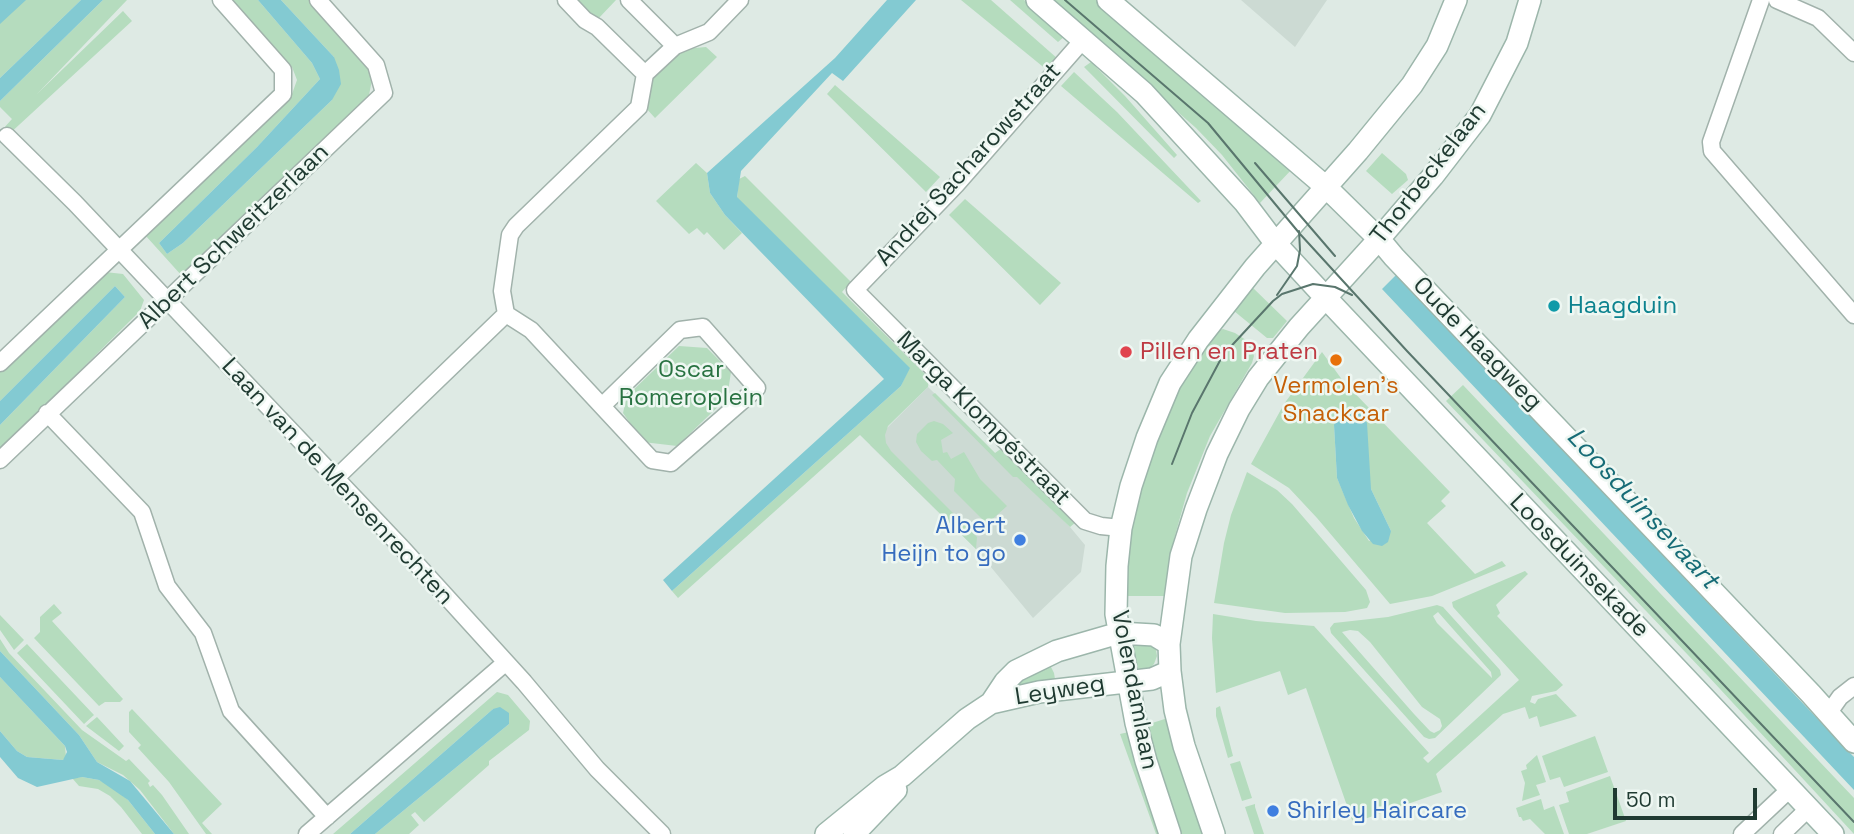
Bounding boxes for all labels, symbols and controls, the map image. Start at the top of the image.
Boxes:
street label: Andrej Sacharowstraat [870,57,1068,273]
street label: Thorbeckelaan [1365,98,1493,250]
street label: Albert Schweitzerlaan [133,138,335,336]
street label: Oude Haagweg [1406,272,1548,416]
place label: Haagduin [1568,292,1677,320]
marker: Haagduin [1546,298,1562,314]
street label: Marga Klompéstraat [890,326,1076,512]
place label: Pillen en Praten [1140,338,1318,366]
marker: Pillen en Praten [1118,344,1134,360]
marker: Vermolen's Snackcar [1328,352,1344,368]
street label: Laan van de Mensenrechten [215,353,459,611]
park label: Oscar Romeroplein [619,356,763,412]
place label: Vermolen's Snackcar [1273,372,1399,428]
water label: Loosduinsevaart [1559,422,1725,596]
street label: Loosduinsekade [1503,488,1655,644]
place label: Albert Heijn to go [882,512,1006,568]
marker: Albert Heijn to go [1012,532,1028,548]
street label: Volendamlaan [1104,608,1164,772]
street label: Leyweg [1013,670,1107,712]
scale bar [1616,774,1759,818]
text: 50 m [1626,786,1676,813]
place label: Shirley Haircare [1287,797,1467,825]
marker: Shirley Haircare [1265,803,1281,819]

